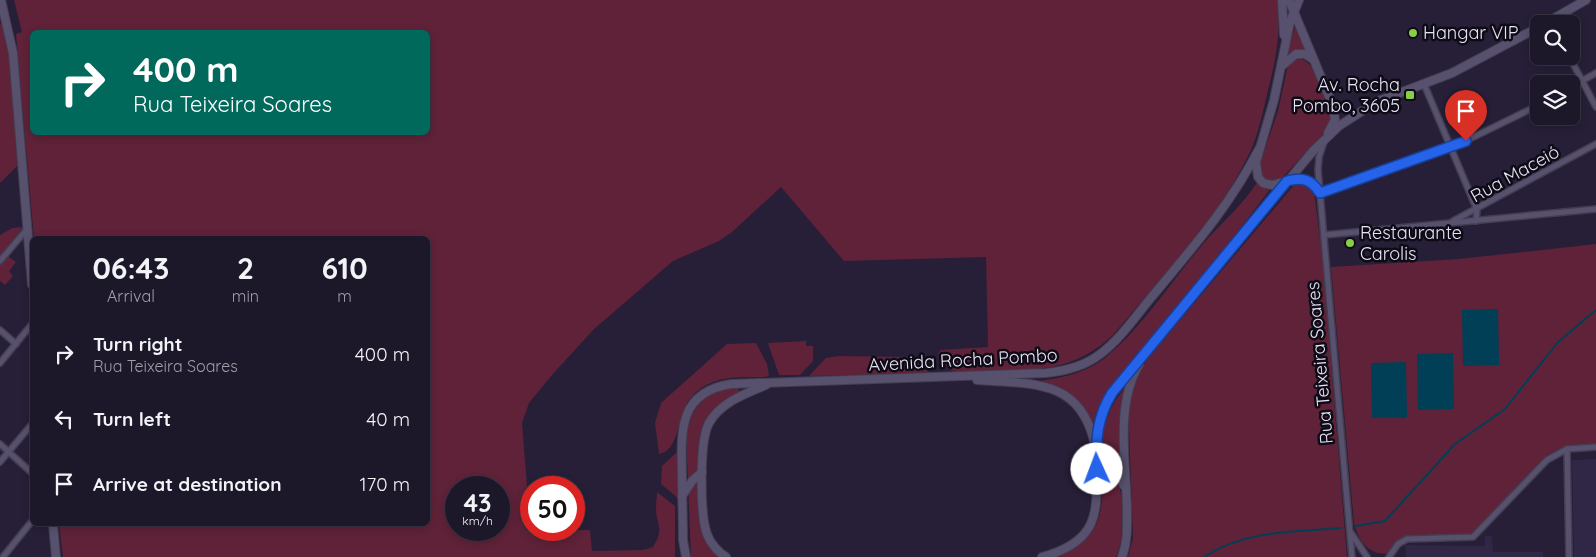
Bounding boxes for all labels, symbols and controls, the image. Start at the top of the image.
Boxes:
map controls [1530,15,1580,125]
button: search [1530,15,1580,65]
place label: Hangar VIP [1423,21,1518,44]
marker: Hangar VIP [1407,27,1419,39]
text: 400 m [133,47,239,91]
icon: right [50,50,115,115]
place label: Av. Rocha Pombo, 3605 [1292,73,1400,117]
button: layers [1530,75,1580,125]
marker: Av. Rocha Pombo, 3605 [1404,89,1416,101]
text: Rua Teixeira Soares [133,90,332,118]
pin [1445,90,1487,141]
icon: arrive [1452,97,1480,125]
street label: Rua Maceió [1466,140,1563,207]
place label: Restaurante Carolis [1360,221,1462,265]
marker: Restaurante Carolis [1344,237,1356,249]
text: 06:43 [92,249,169,287]
text: 2 [237,249,254,287]
text: 610 [321,249,368,287]
street label: Rua Teixeira Soares [1301,281,1338,445]
text: Arrival [107,286,155,306]
text: min [232,286,259,306]
text: m [337,286,352,306]
text: Turn right [93,332,182,356]
icon: right [50,340,78,368]
text: 400 m [355,342,410,366]
street label: Avenida Rocha Pombo [868,343,1058,376]
text: Rua Teixeira Soares [93,356,238,376]
icon: left [50,405,78,433]
text: Turn left [93,407,171,431]
text: 40 m [366,407,410,431]
position arrow [1070,442,1122,494]
icon: arrive [50,470,78,498]
text: Arrive at destination [93,472,282,496]
text: 170 m [359,472,410,496]
speed limit sign: 50 [520,476,585,541]
text: 43 [463,487,492,518]
text: km/h [462,513,493,528]

